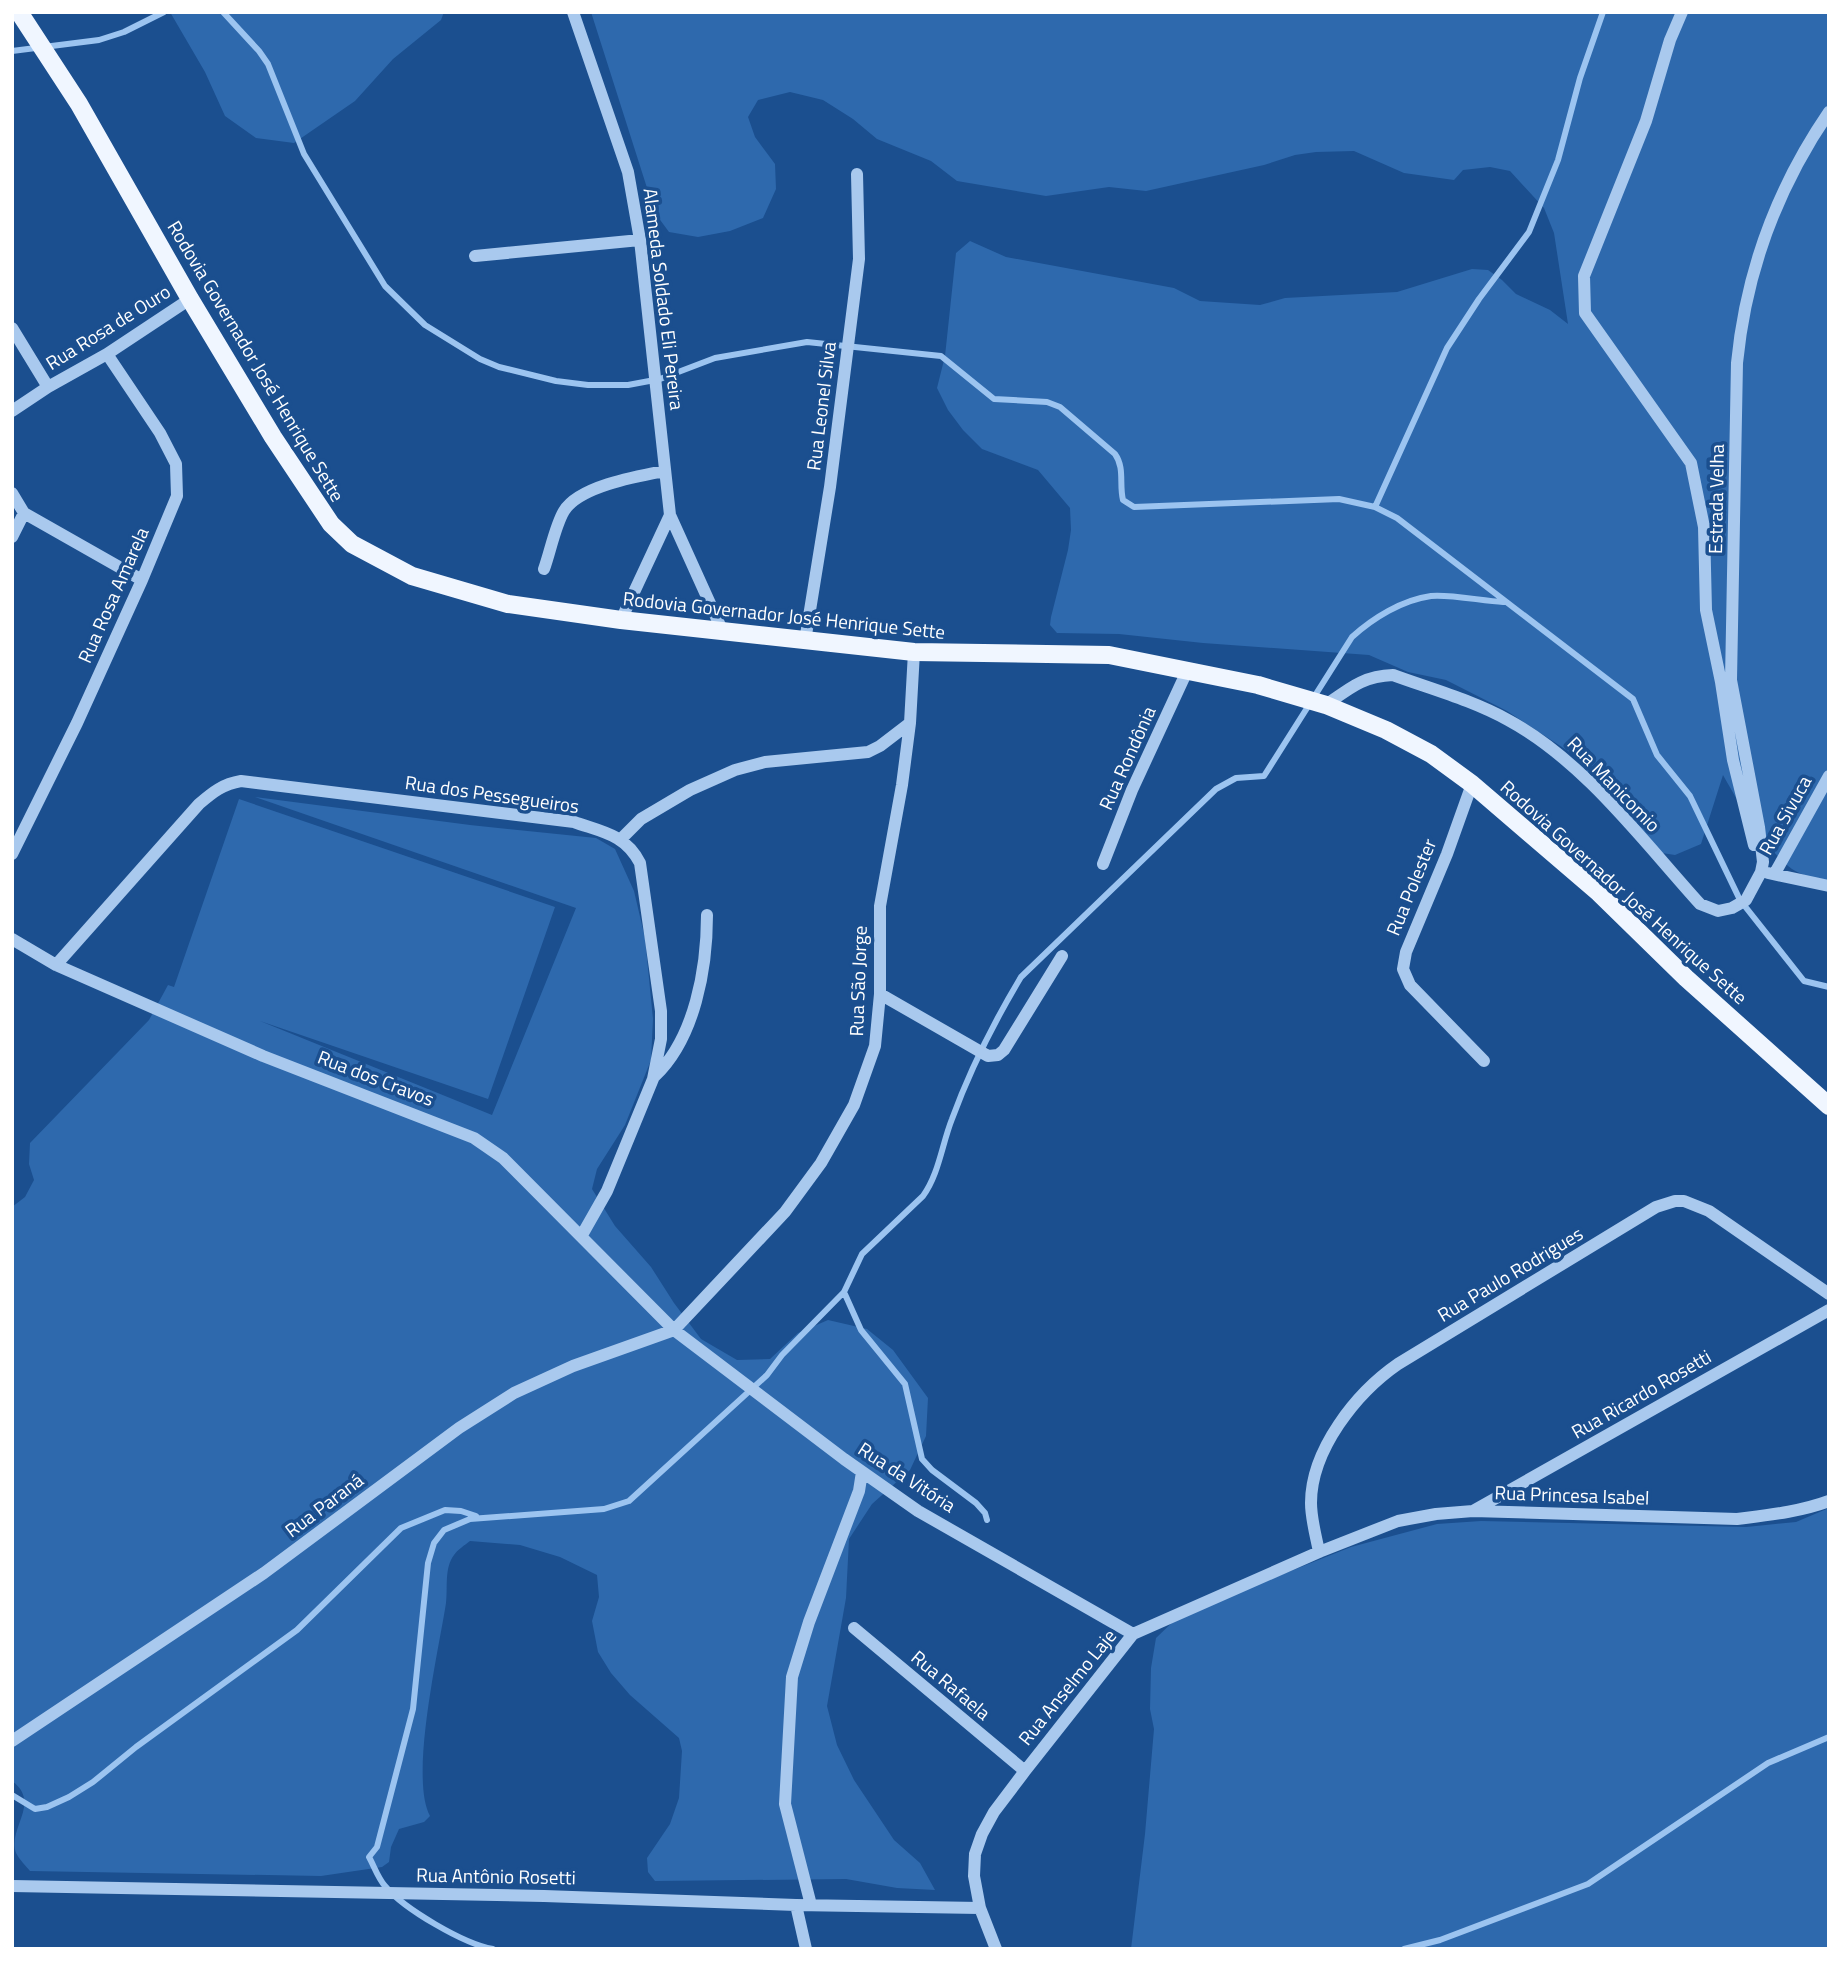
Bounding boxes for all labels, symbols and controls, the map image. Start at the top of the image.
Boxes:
street label: Alameda Soldado Eli Pereira [636,186,693,412]
street label: Rodovia Governador José Henrique Sette [161,215,352,507]
street label: Rua Rosa de Ouro [40,277,176,377]
street label: Rua Leonel Silva [798,339,843,472]
street label: Estrada Velha [1700,443,1731,554]
street label: Rua Rosa Amarela [70,522,156,667]
street label: Rodovia Governador José Henrique Sette [622,583,947,646]
street label: Rua Rondônia [1091,701,1163,814]
street label: Rua Manicomio [1561,729,1668,838]
street label: Rua dos Pessegueiros [403,767,581,820]
street label: Rua Sivuca [1751,769,1819,860]
street label: Rodovia Governador José Henrique Sette [1494,773,1754,1011]
street label: Rua Polester [1378,834,1443,940]
street label: Rua São Jorge [841,925,874,1037]
street label: Rua dos Cravos [314,1042,439,1113]
street label: Rua Paulo Rodrigues [1431,1218,1588,1329]
street label: Rua Ricardo Rosetti [1565,1342,1716,1445]
street label: Rua da Vitória [853,1434,962,1519]
street label: Rua Paraná [278,1465,370,1544]
street label: Rua Princesa Isabel [1494,1477,1650,1512]
street label: Rua Anselmo Laje [1011,1622,1123,1751]
street label: Rua Rafaela [905,1643,998,1727]
street label: Rua Antônio Rosetti [416,1860,576,1891]

